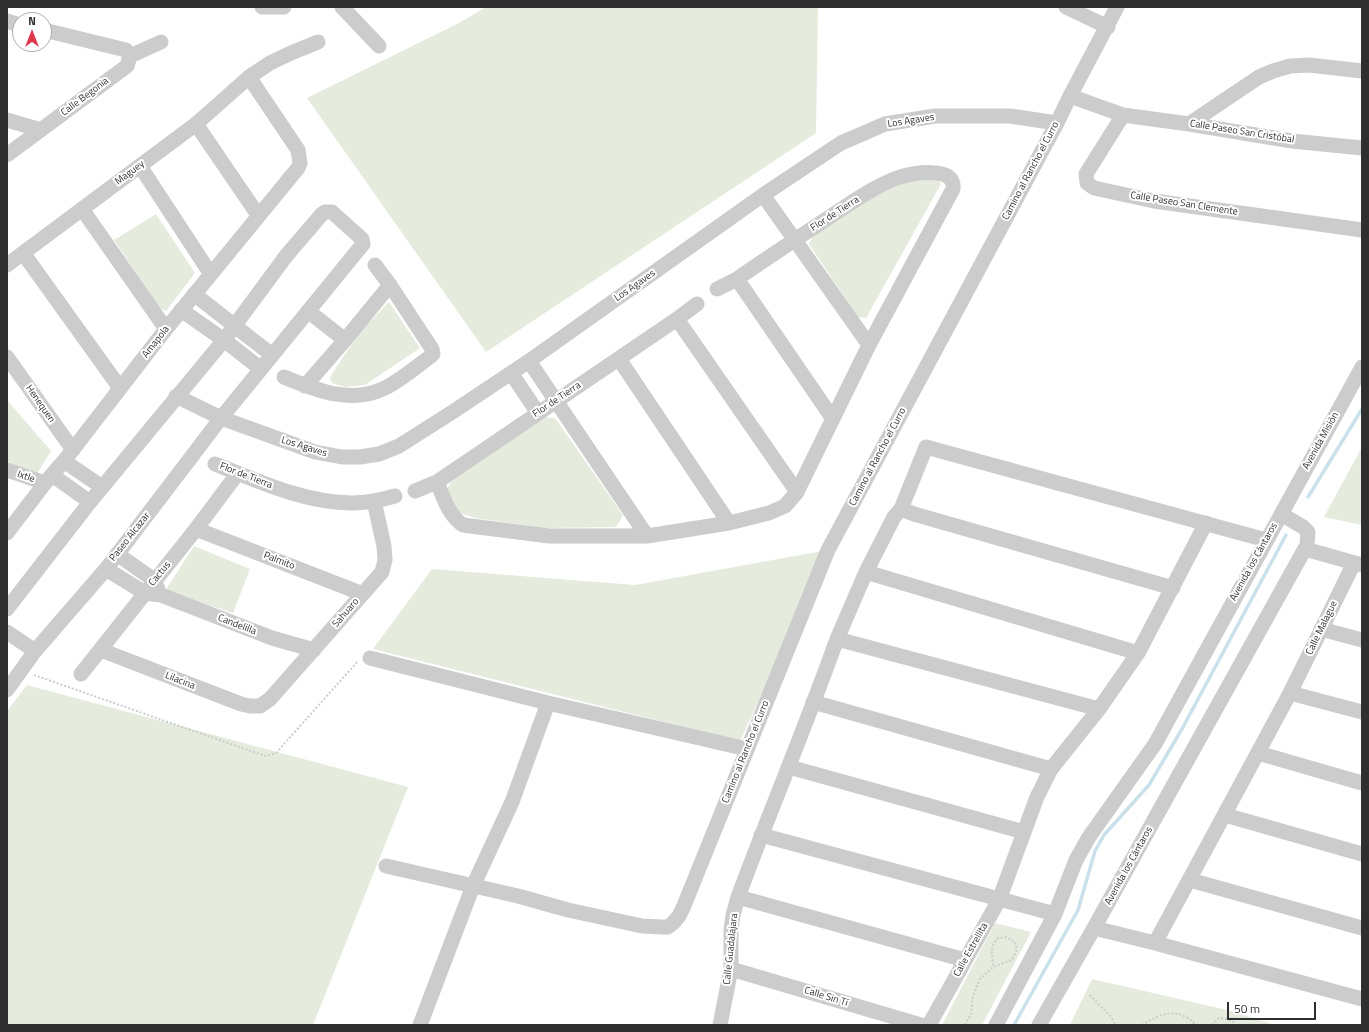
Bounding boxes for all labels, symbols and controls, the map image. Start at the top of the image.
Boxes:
north arrow [12,12,52,52]
text: N [28,13,36,29]
street label: Calle Begonia [59,75,111,119]
street label: Los Agaves [887,111,935,131]
street label: Calle Paseo San Cristóbal [1189,118,1295,146]
street label: Camino al Rancho el Curro [1000,120,1062,222]
street label: Maguey [113,158,147,188]
street label: Calle Paseo San Clemente [1129,190,1239,218]
street label: Flor de Tierra [808,194,862,234]
street label: Los Agaves [612,268,658,304]
street label: Amapola [140,324,172,360]
street label: Flor de Tierra [531,380,583,420]
street label: Henequen [23,383,57,425]
street label: Camino al Rancho el Curro [847,406,909,508]
street label: Avenida Misión [1300,410,1342,472]
street label: Los Agaves [280,434,328,460]
street label: Flor de Tierra [218,460,274,492]
street label: Ixtle [16,468,36,486]
street label: Paseo Alcazar [107,510,153,564]
street label: Avenida los Cántaros [1228,521,1280,603]
street label: Palmito [262,550,296,572]
street label: Cactus [146,559,174,589]
street label: Sahuaro [330,596,362,630]
street label: Calle Malague [1304,599,1340,657]
street label: Candelilla [216,612,258,638]
street label: Lilacina [163,670,197,692]
street label: Camino al Rancho el Curro [720,699,772,805]
street label: Avenida los Cántaros [1103,825,1155,907]
street label: Calle Guadalajara [721,913,741,985]
street label: Calle Estrellita [951,921,991,979]
street label: Calle Sin Tí [803,985,849,1009]
scale bar [1229,994,1318,1020]
text: 50 m [1234,999,1260,1018]

